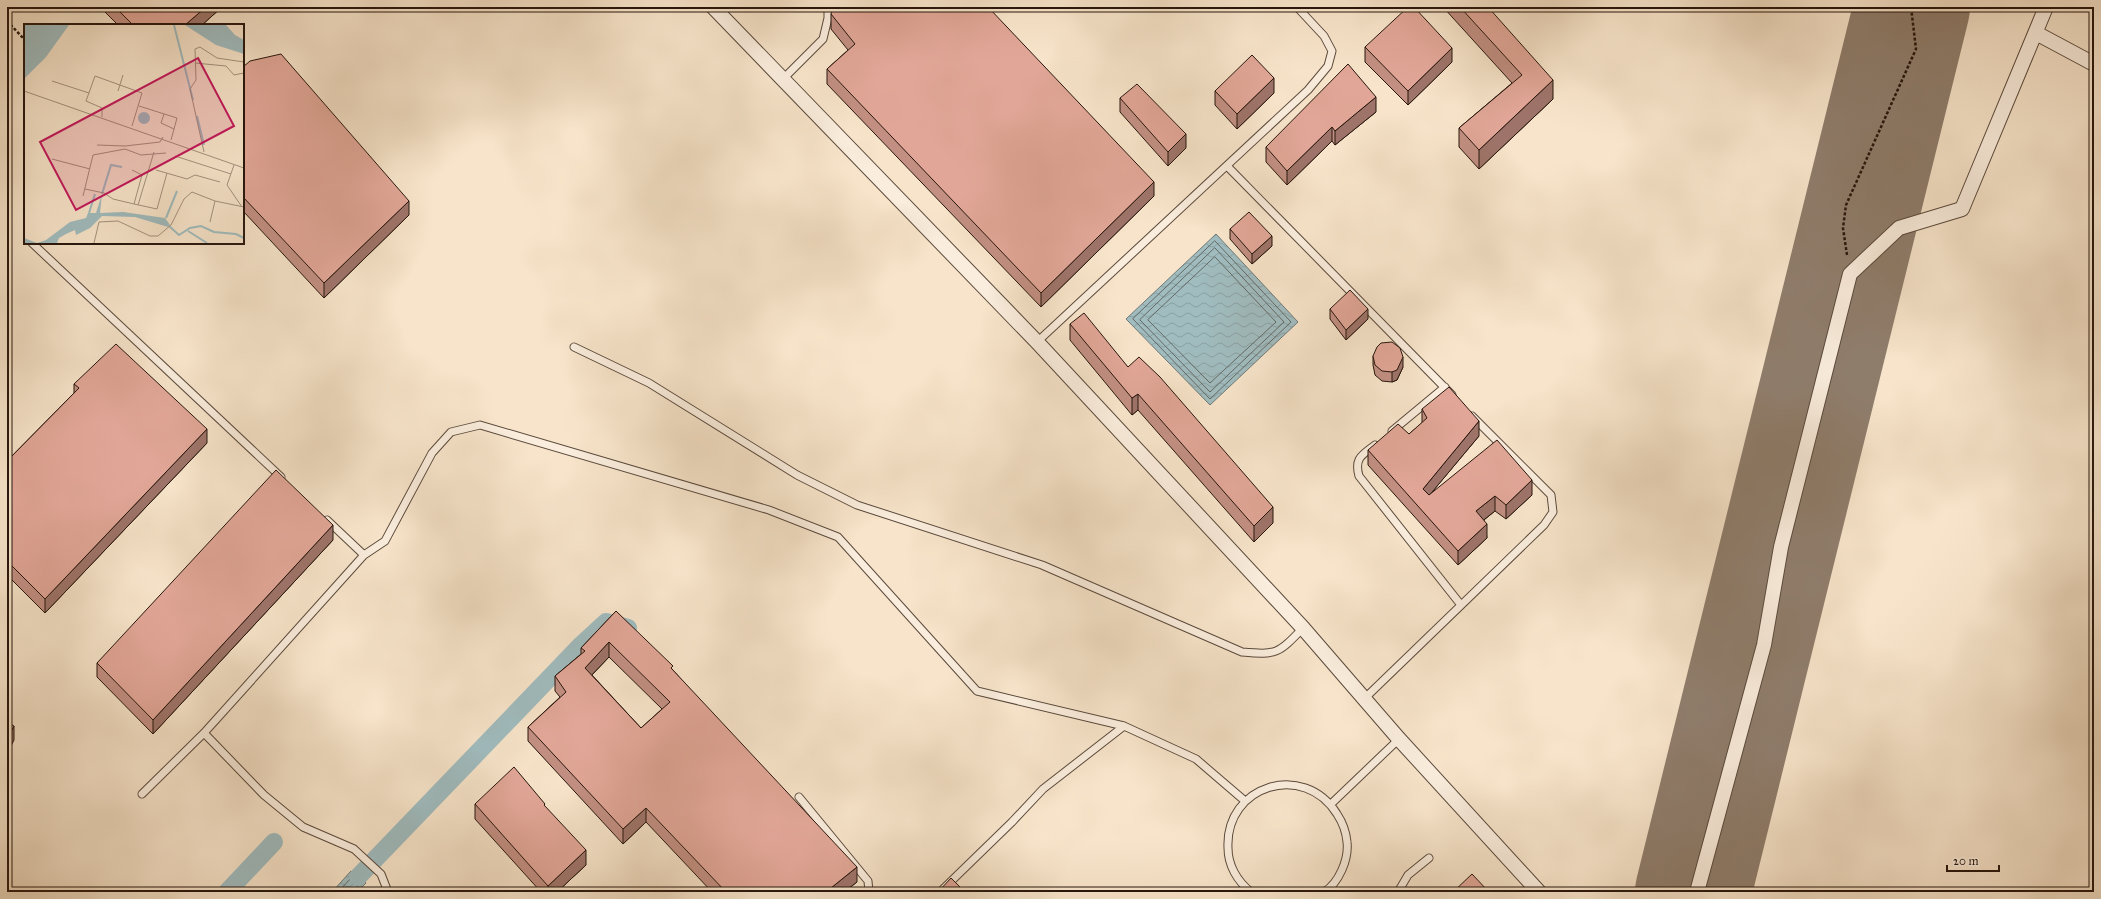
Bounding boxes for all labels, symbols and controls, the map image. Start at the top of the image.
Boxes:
inset map [24,24,244,244]
scale bar [1947,847,1999,873]
text: 20 m [1953,854,1979,868]

